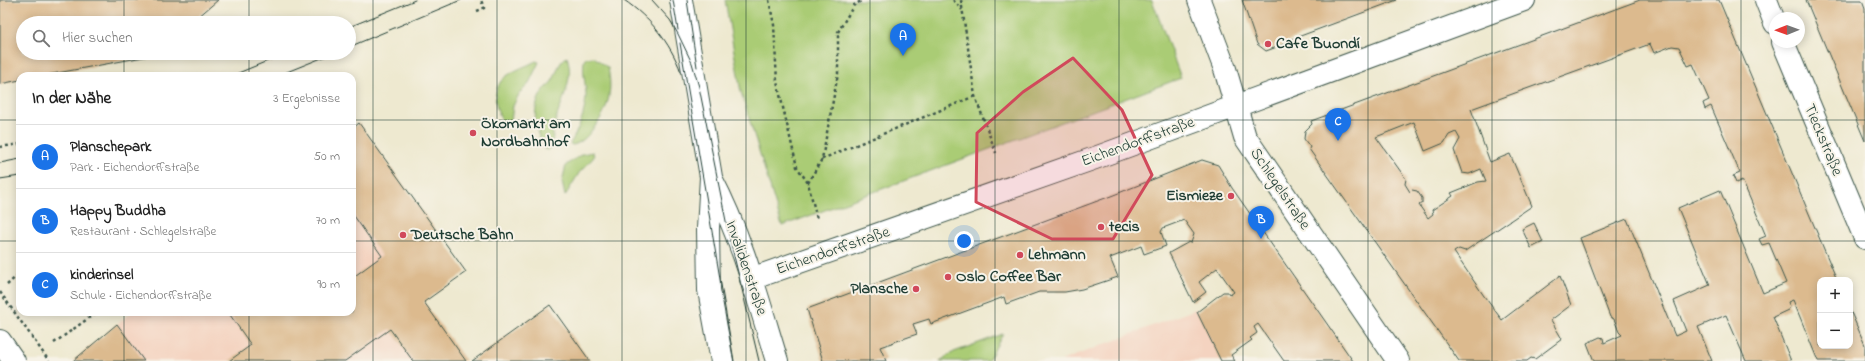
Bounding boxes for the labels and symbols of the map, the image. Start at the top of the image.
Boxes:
north arrow [1769,12,1805,48]
pin: A [890,23,916,56]
place label: Cafe Buondí [1276,32,1360,56]
marker: Cafe Buondí [1263,39,1273,49]
street label: Tieckstraße [1797,100,1849,180]
pin: C [1325,108,1351,141]
street label: Eichendorffstraße [1078,110,1199,174]
place label: Ökomarkt am Nordbahnhof [481,112,571,154]
marker: Ökomarkt am Nordbahnhof [468,128,478,138]
street label: Schlegelstraße [1244,143,1317,236]
place label: Eismieze [1166,184,1224,208]
marker: Eismieze [1226,191,1236,201]
pin: B [1248,206,1274,239]
place label: tecis [1108,215,1140,239]
street label: Invalidenstraße [719,217,774,319]
street label: Eichendorffstraße [773,220,894,282]
marker: tecis [1096,222,1106,232]
place label: Deutsche Bahn [410,223,513,247]
marker: Deutsche Bahn [398,230,408,240]
your location [954,231,974,251]
place label: Lehmann [1028,243,1086,267]
marker: Lehmann [1015,250,1025,260]
place label: Oslo Coffee Bar [956,265,1062,289]
marker: Oslo Coffee Bar [943,272,953,282]
place label: Plansche [850,277,909,301]
marker: Plansche [911,284,921,294]

